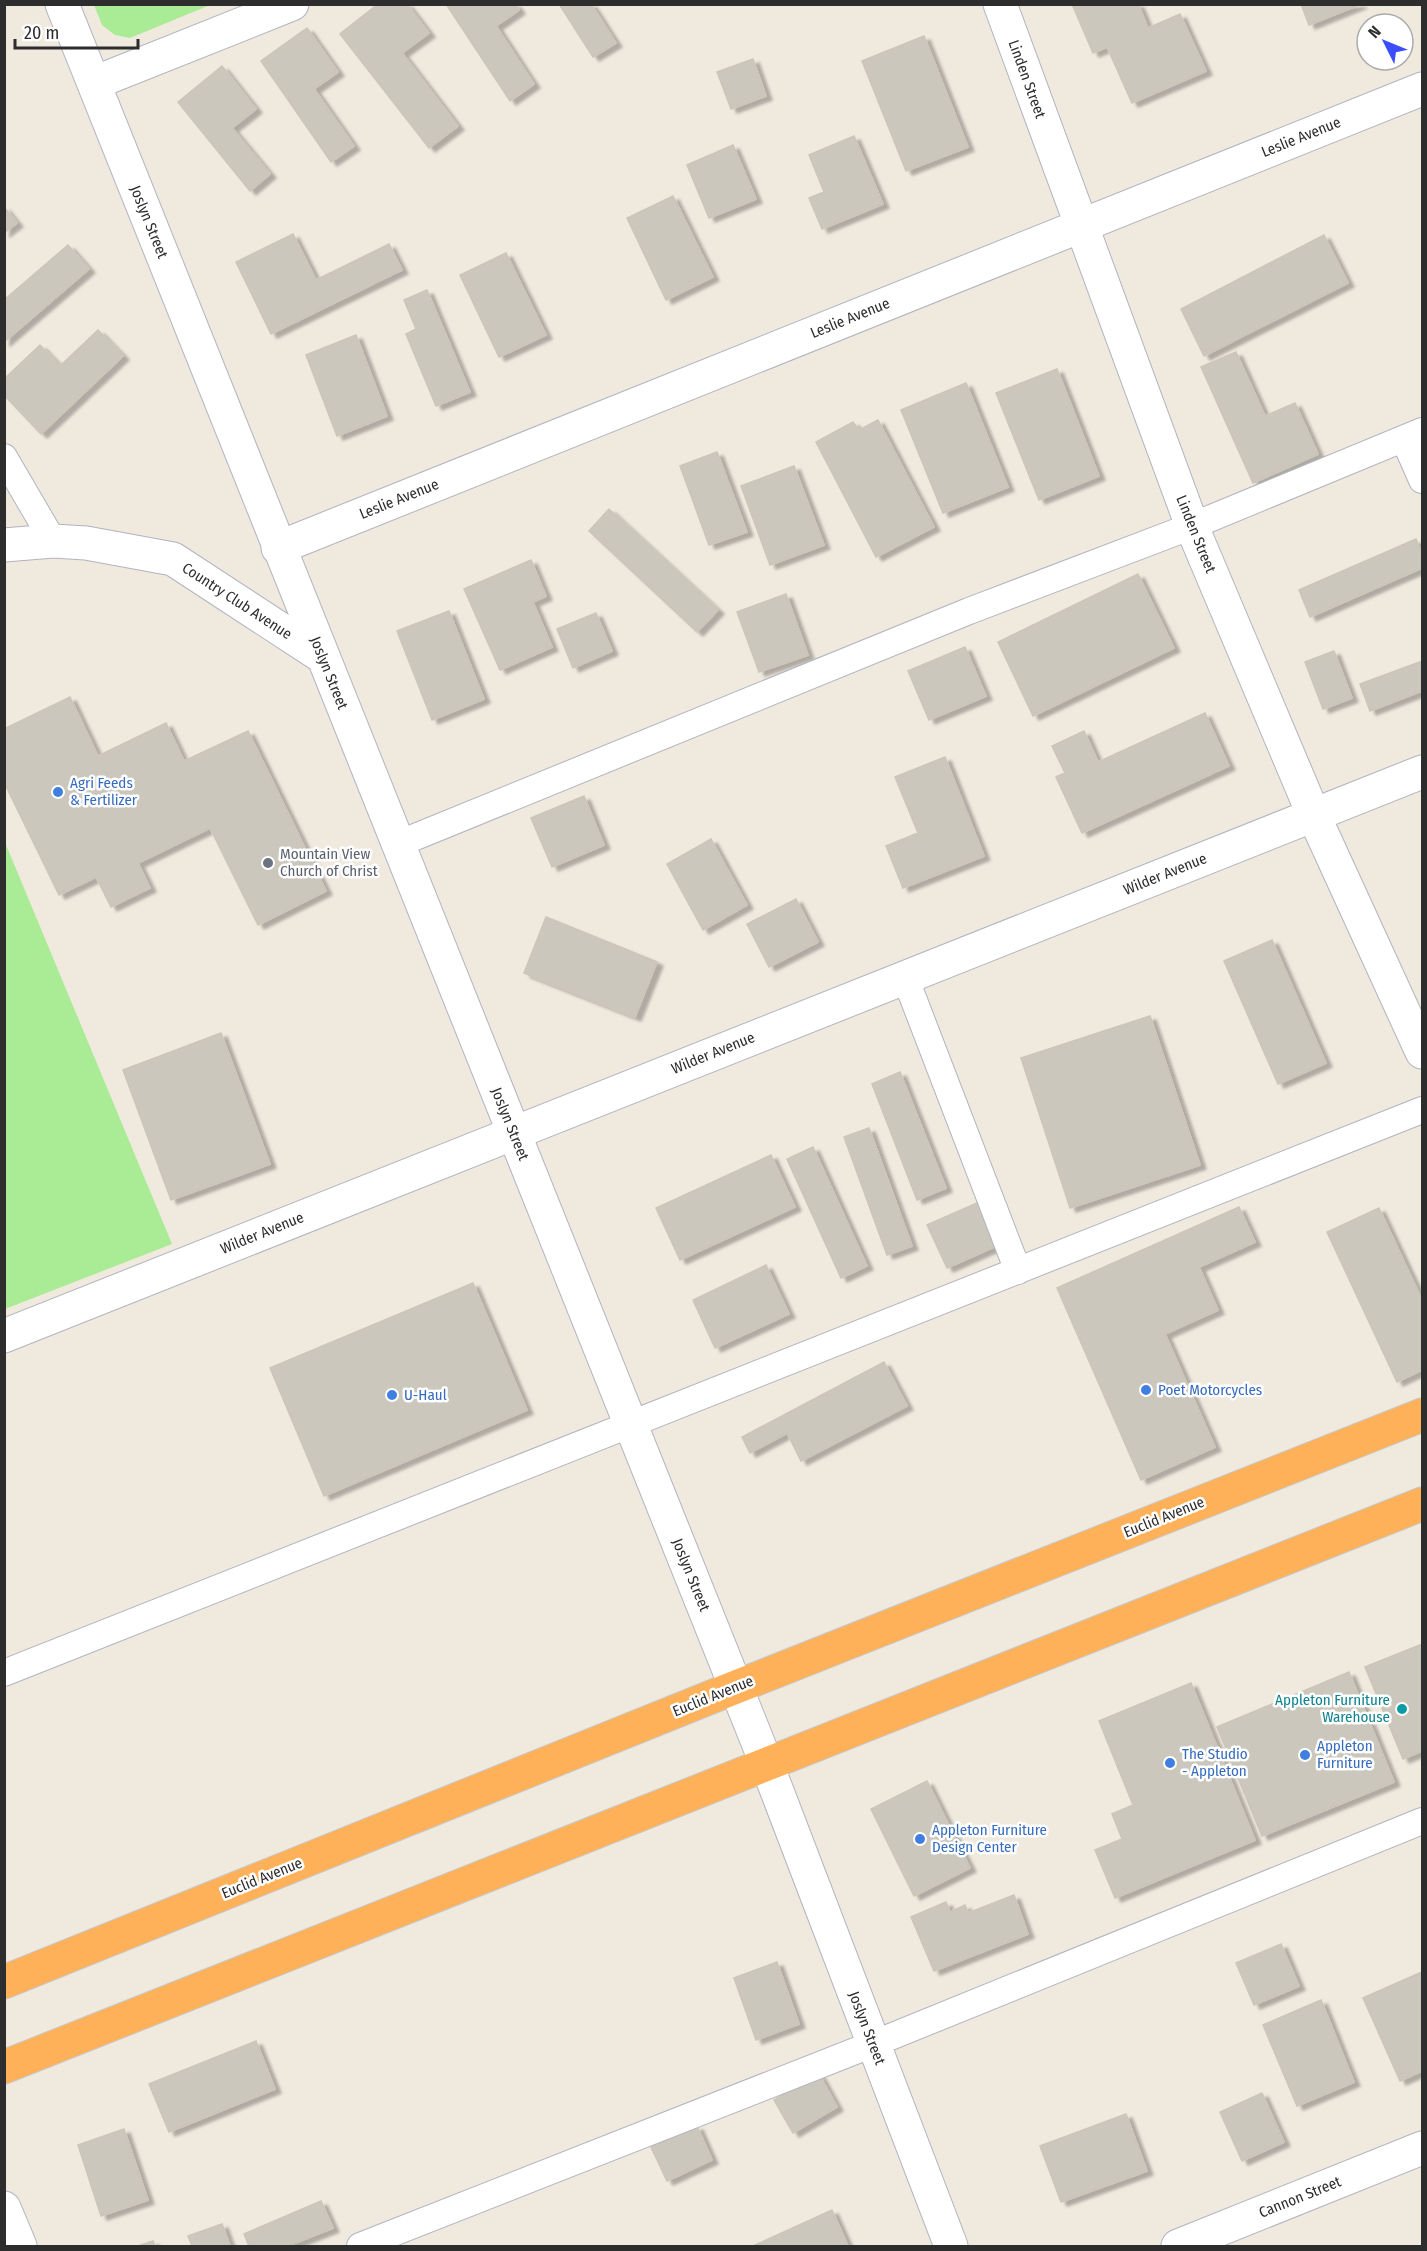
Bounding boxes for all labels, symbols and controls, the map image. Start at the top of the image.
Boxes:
scale bar [15,12,138,50]
north arrow [1355,12,1415,72]
text: 20 m [24,22,59,44]
text: N [1364,22,1385,42]
street label: Linden Street [1005,37,1050,121]
street label: Leslie Avenue [1259,113,1343,161]
street label: Joslyn Street [126,183,172,261]
street label: Leslie Avenue [808,294,892,342]
street label: Leslie Avenue [357,475,441,523]
street label: Linden Street [1172,493,1220,576]
street label: Country Club Avenue [179,559,295,643]
street label: Joslyn Street [306,634,352,712]
place label: Agri Feeds & Fertilizer [70,774,138,809]
marker: Agri Feeds & Fertilizer [51,785,65,799]
place label: Mountain View Church of Christ [280,845,378,880]
street label: Wilder Avenue [1121,849,1209,899]
marker: Mountain View Church of Christ [261,856,275,870]
street label: Wilder Avenue [669,1028,757,1078]
street label: Joslyn Street [487,1085,533,1163]
street label: Wilder Avenue [218,1208,306,1258]
place label: Poet Motorcycles [1158,1381,1262,1399]
marker: Poet Motorcycles [1139,1383,1153,1397]
place label: U-Haul [404,1386,447,1404]
marker: U-Haul [385,1388,399,1402]
street label: Euclid Avenue [1121,1493,1207,1541]
street label: Joslyn Street [668,1536,714,1614]
street label: Euclid Avenue [670,1672,756,1720]
place label: Appleton Furniture Warehouse [1275,1691,1390,1726]
marker: Appleton Furniture Warehouse [1395,1702,1409,1716]
place label: Appleton Furniture [1317,1737,1373,1772]
place label: The Studio - Appleton [1182,1745,1248,1780]
marker: Appleton Furniture [1298,1748,1312,1762]
marker: The Studio - Appleton [1163,1756,1177,1770]
place label: Appleton Furniture Design Center [932,1821,1047,1856]
marker: Appleton Furniture Design Center [913,1832,927,1846]
street label: Euclid Avenue [219,1854,305,1902]
street label: Joslyn Street [845,1989,889,2067]
street label: Cannon Street [1256,2172,1344,2222]

